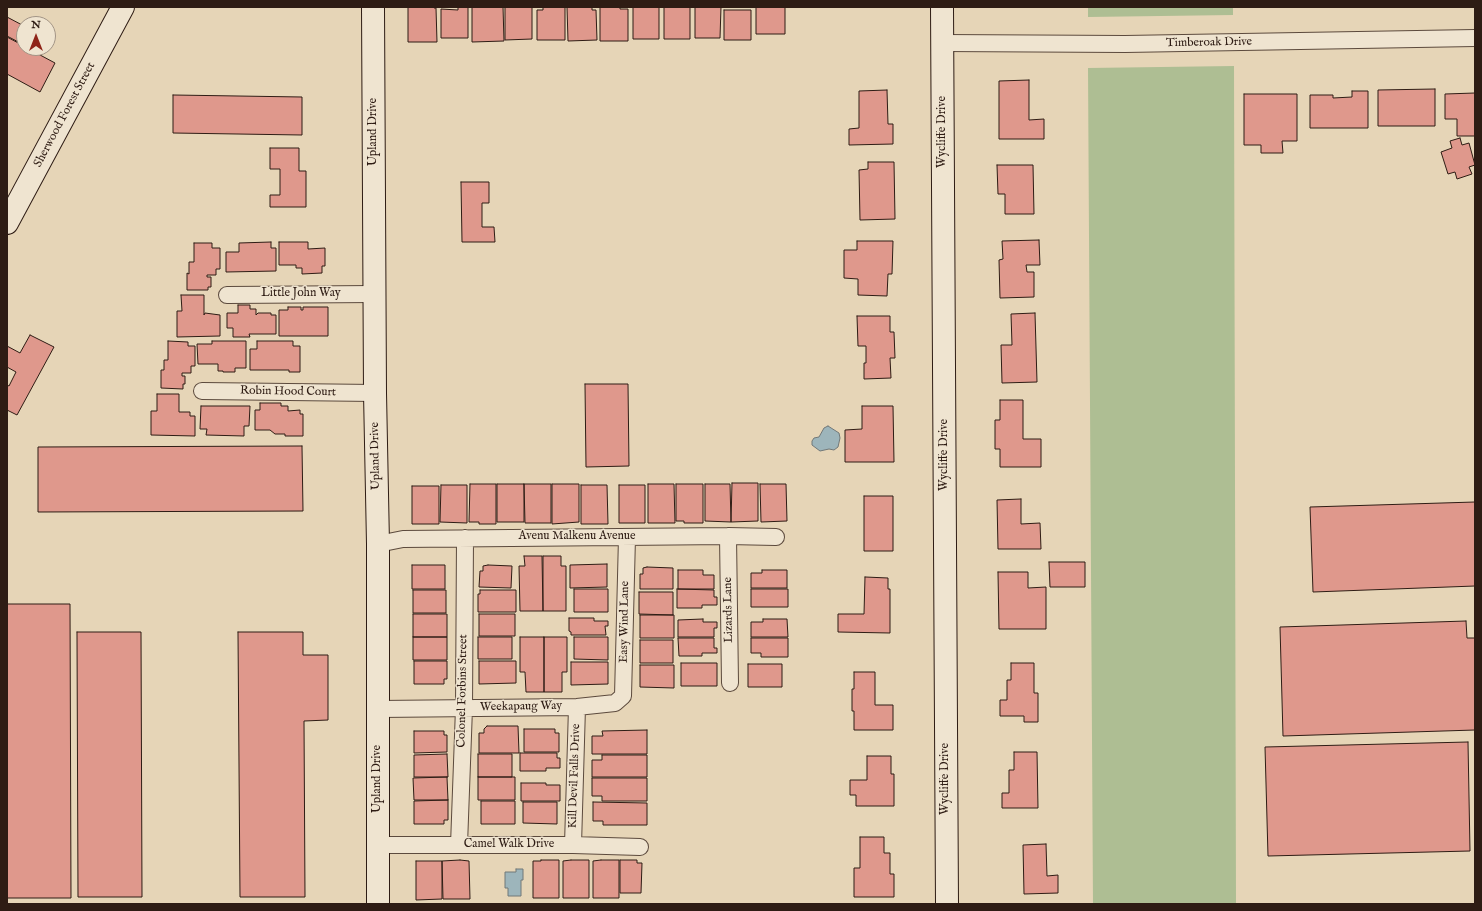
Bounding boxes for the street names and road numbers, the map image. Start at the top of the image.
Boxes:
street label: Timberoak Drive [1166,35,1252,51]
street label: Sherwood Forest Street [31,60,99,170]
street label: Wycliffe Drive [936,96,950,168]
street label: Upland Drive [367,98,381,166]
street label: Little John Way [261,287,341,301]
street label: Robin Hood Court [240,384,336,400]
street label: Wycliffe Drive [938,419,952,491]
street label: Upland Drive [368,422,384,490]
street label: Avenu Malkenu Avenue [518,530,636,544]
street label: Lizards Lane [721,577,737,643]
street label: Easy Wind Lane [617,581,633,663]
street label: Colonel Forbins Street [455,634,471,748]
street label: Weekapaug Way [480,699,562,715]
street label: Kill Devil Falls Drive [566,723,584,829]
street label: Wycliffe Drive [939,743,953,815]
street label: Upland Drive [371,745,385,813]
street label: Camel Walk Drive [464,838,554,852]

